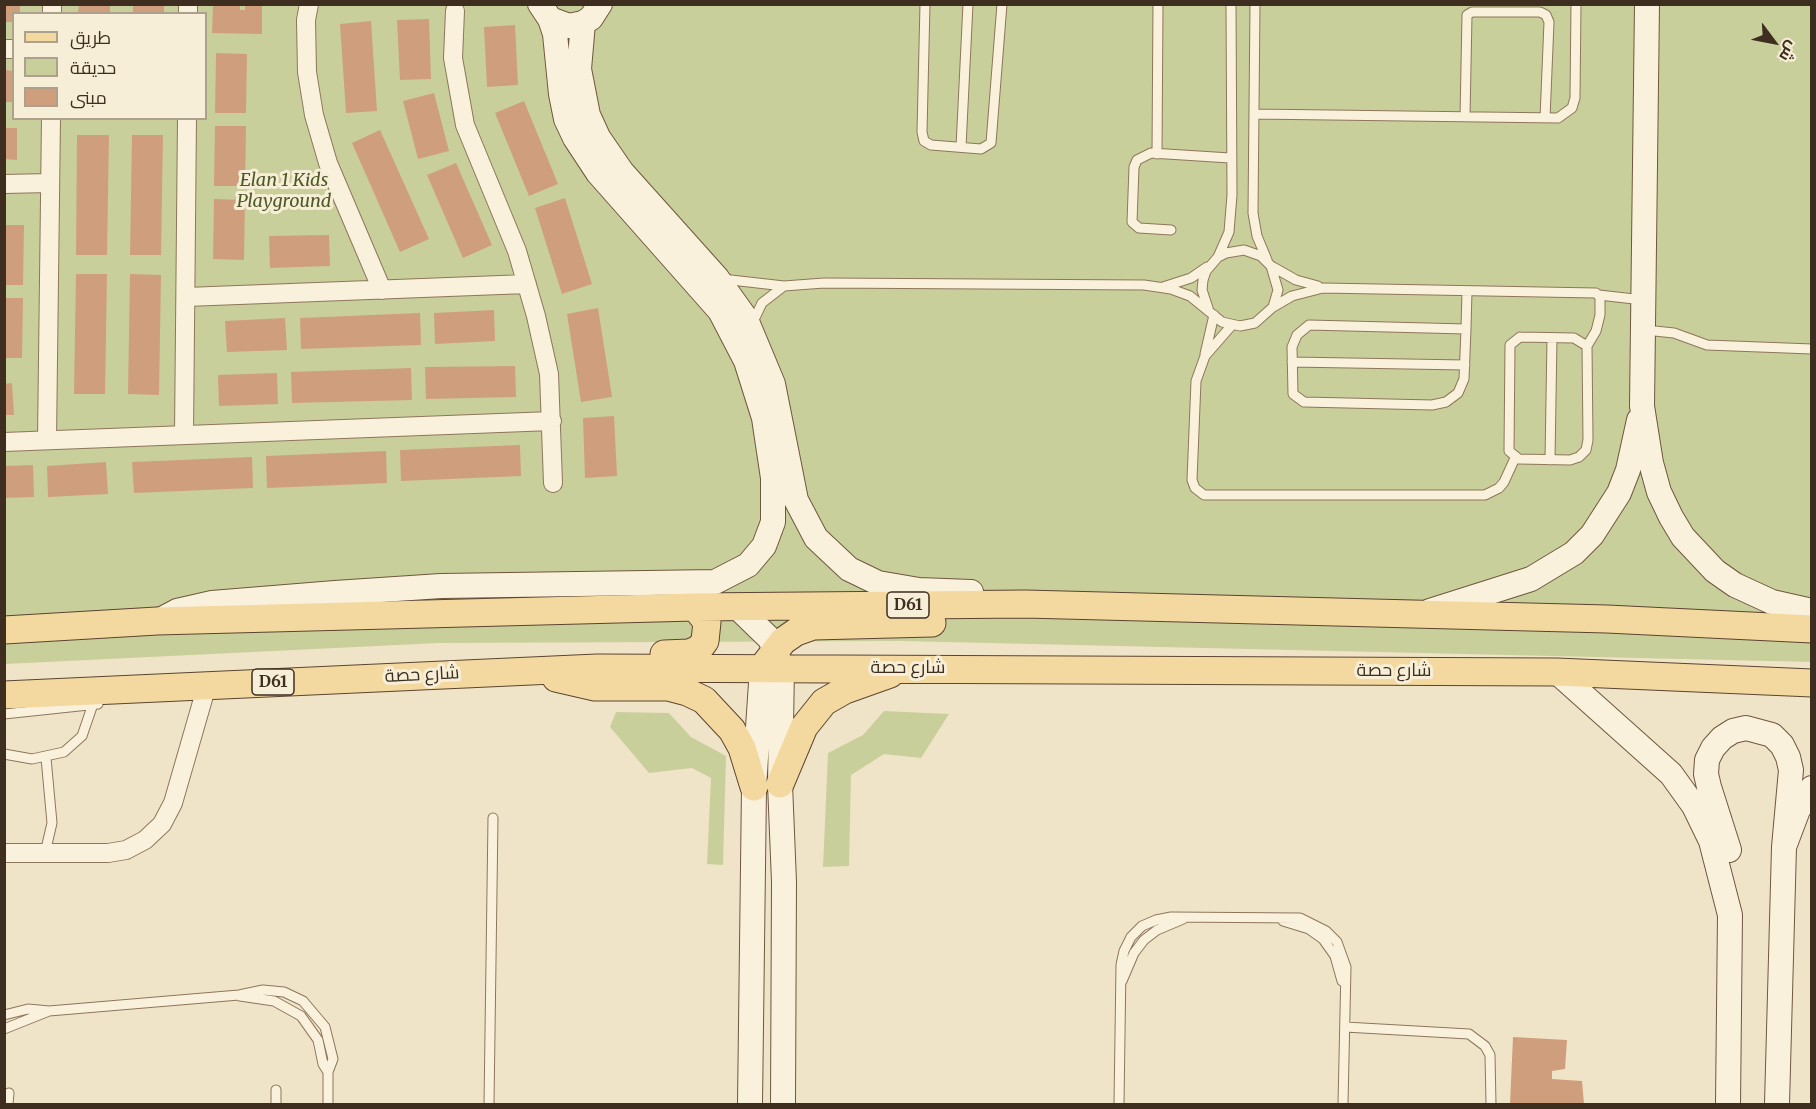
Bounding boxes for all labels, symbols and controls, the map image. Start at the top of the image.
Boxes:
legend [12,12,207,120]
north arrow [1744,12,1804,72]
text: طريق [70,26,111,49]
text: ش [1775,38,1803,66]
text: حديقة [70,56,116,79]
text: مبنى [70,86,107,109]
park label: Elan 1 Kids Playground [237,170,331,213]
road number: D61 [887,592,929,618]
street label: شارع حصة [871,657,945,679]
street label: شارع حصة [1357,660,1431,682]
street label: شارع حصة [384,662,460,688]
road number: D61 [252,669,294,695]

